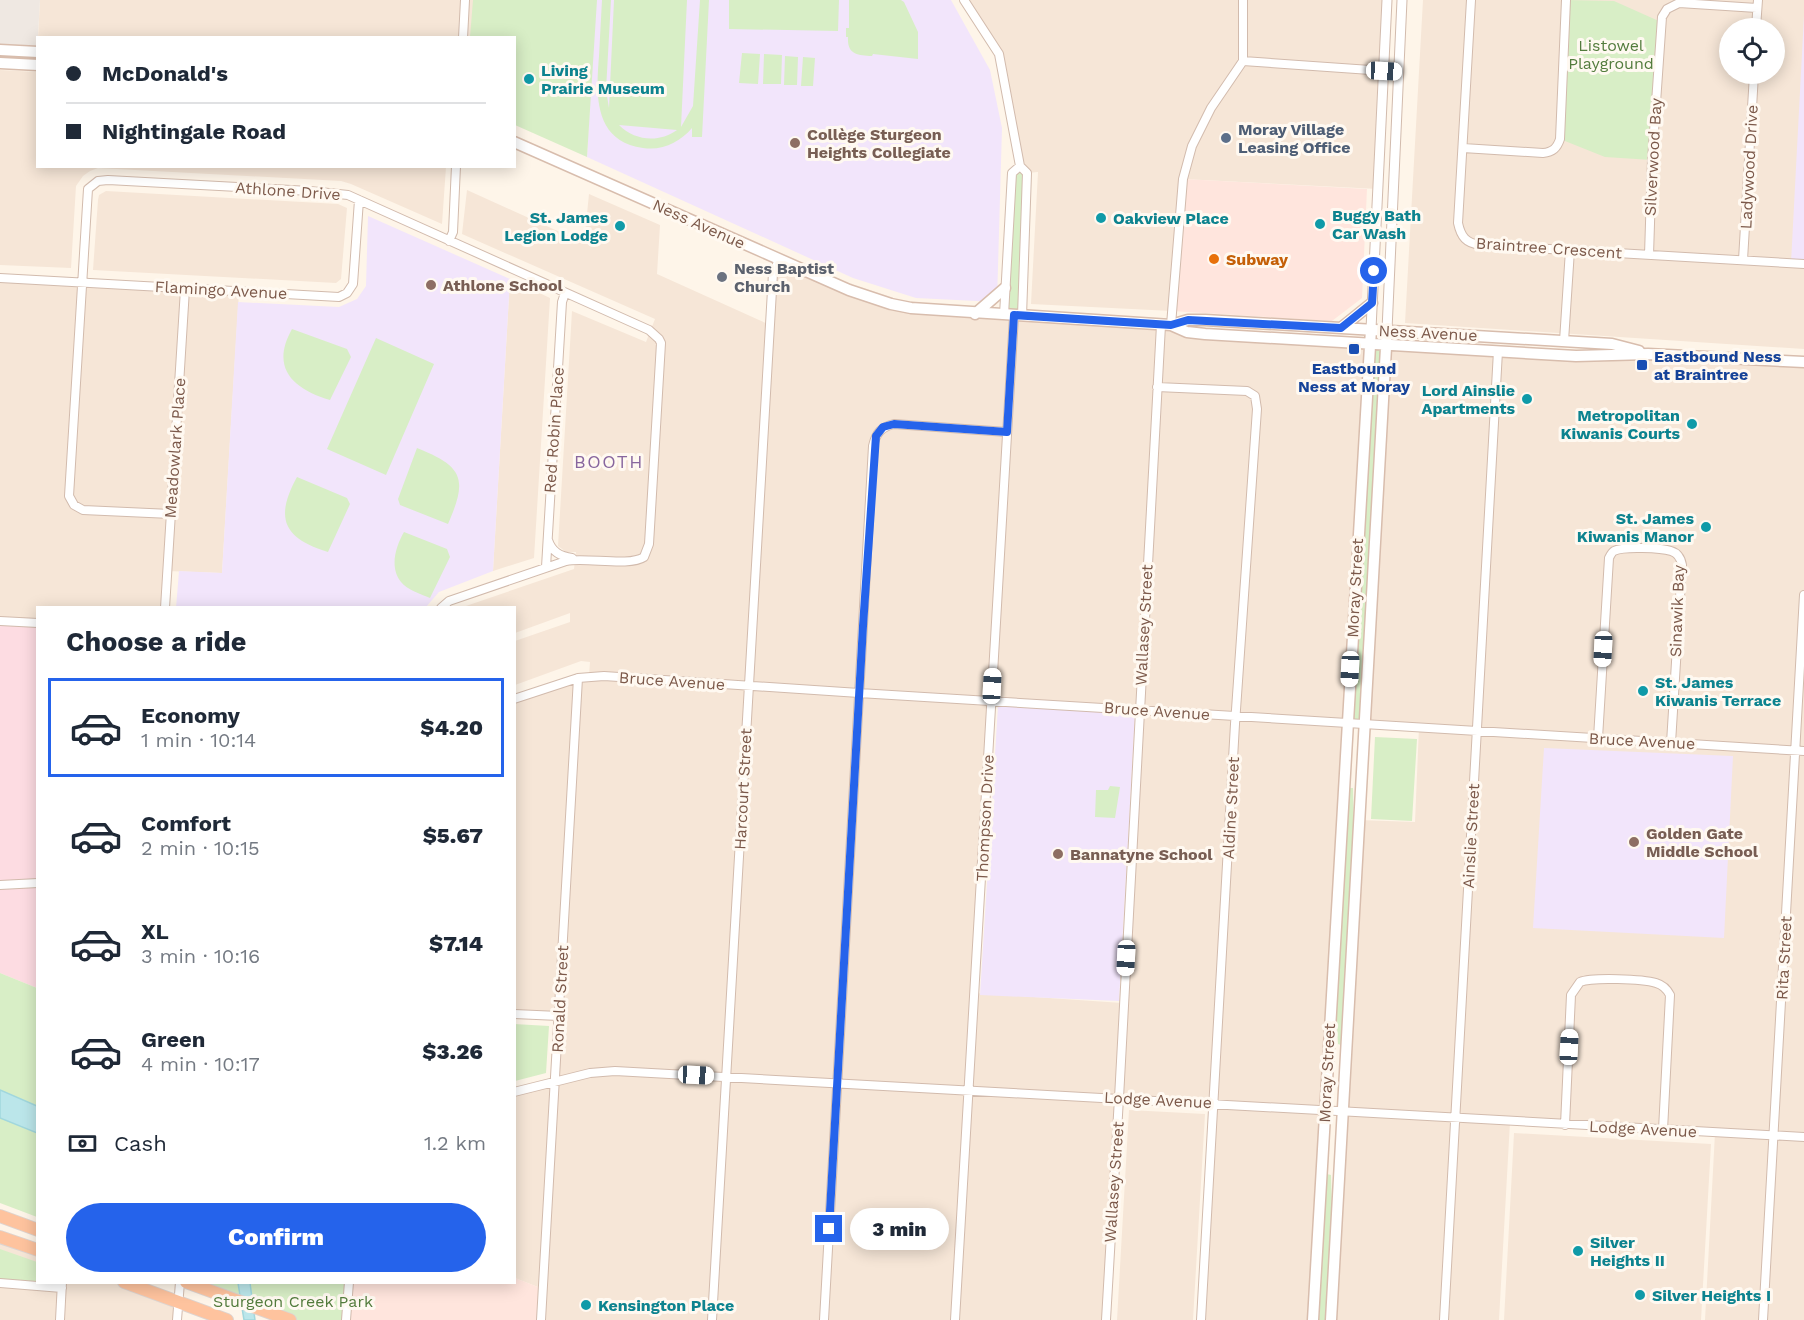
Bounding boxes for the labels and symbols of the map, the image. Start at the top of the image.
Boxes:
park label: Listowel Playground [1568,36,1654,73]
place label: Living Prairie Museum [541,61,665,98]
car [1366,61,1402,81]
marker: Living Prairie Museum [522,72,536,86]
street label: Silverwood Bay [1640,97,1666,217]
street label: Ladywood Drive [1736,104,1762,230]
place label: Moray Village Leasing Office [1238,120,1351,157]
place label: Collège Sturgeon Heights Collegiate [807,125,951,162]
marker: Moray Village Leasing Office [1219,131,1233,145]
marker: Collège Sturgeon Heights Collegiate [788,136,802,150]
street label: Athlone Drive [235,178,341,204]
street label: Ness Avenue [650,195,748,253]
place label: Buggy Bath Car Wash [1332,206,1421,243]
place label: St. James Legion Lodge [504,208,608,245]
place label: Oakview Place [1113,209,1229,228]
marker: Oakview Place [1094,211,1108,225]
marker: Buggy Bath Car Wash [1313,217,1327,231]
marker: St. James Legion Lodge [613,219,627,233]
street label: Braintree Crescent [1475,233,1623,263]
place label: Subway [1226,250,1289,269]
marker: Subway [1207,252,1221,266]
route start [1360,257,1387,284]
place label: Ness Baptist Church [734,259,834,296]
marker: Ness Baptist Church [715,270,729,284]
place label: Athlone School [443,276,564,295]
street label: Flamingo Avenue [154,277,288,303]
marker: Athlone School [424,278,438,292]
street label: Ness Avenue [1378,321,1478,345]
marker: Eastbound Ness at Moray [1347,342,1361,356]
place label: Eastbound Ness at Braintree [1654,347,1782,384]
marker: Eastbound Ness at Braintree [1635,358,1649,372]
place label: Eastbound Ness at Moray [1298,359,1411,396]
street label: Red Robin Place [540,366,568,494]
street label: Meadowlark Place [161,377,189,519]
place label: Lord Ainslie Apartments [1422,381,1515,418]
marker: Lord Ainslie Apartments [1520,392,1534,406]
place label: Metropolitan Kiwanis Courts [1560,406,1680,443]
marker: Metropolitan Kiwanis Courts [1685,417,1699,431]
district label: BOOTH [574,451,644,472]
place label: St. James Kiwanis Manor [1577,509,1694,546]
marker: St. James Kiwanis Manor [1699,520,1713,534]
street label: Moray Street [1343,538,1367,638]
street label: Wallasey Street [1131,564,1157,686]
street label: Sinawik Bay [1666,564,1688,657]
car [1593,631,1613,667]
car [1340,651,1360,687]
street label: Bruce Avenue [618,668,726,694]
car [982,668,1002,704]
place label: St. James Kiwanis Terrace [1655,673,1781,710]
marker: St. James Kiwanis Terrace [1636,684,1650,698]
street label: Bruce Avenue [1103,698,1211,724]
street label: Harcourt Street [730,727,756,850]
street label: Bruce Avenue [1588,729,1696,753]
street label: Thompson Drive [972,754,998,882]
street label: Aldine Street [1219,756,1243,860]
street label: Ainslie Street [1459,783,1483,889]
place label: Golden Gate Middle School [1646,824,1759,861]
marker: Golden Gate Middle School [1627,835,1641,849]
place label: Bannatyne School [1070,845,1213,864]
marker: Bannatyne School [1051,847,1065,861]
street label: Rita Street [1772,915,1796,1000]
car [1116,940,1136,976]
street label: Ronald Street [548,945,572,1053]
street label: Moray Street [1315,1023,1339,1123]
car [1559,1029,1579,1065]
car [678,1065,714,1085]
street label: Lodge Avenue [1104,1088,1212,1112]
street label: Lodge Avenue [1589,1117,1697,1141]
street label: Wallasey Street [1100,1121,1128,1243]
callout: 3 min [850,1208,949,1250]
route end [815,1215,842,1242]
place label: Silver Heights II [1590,1233,1665,1270]
marker: Silver Heights II [1571,1244,1585,1258]
place label: Silver Heights I [1652,1286,1771,1305]
marker: Silver Heights I [1633,1288,1647,1302]
park label: Sturgeon Creek Park [213,1292,373,1311]
place label: Kensington Place [598,1296,734,1315]
marker: Kensington Place [579,1298,593,1312]

